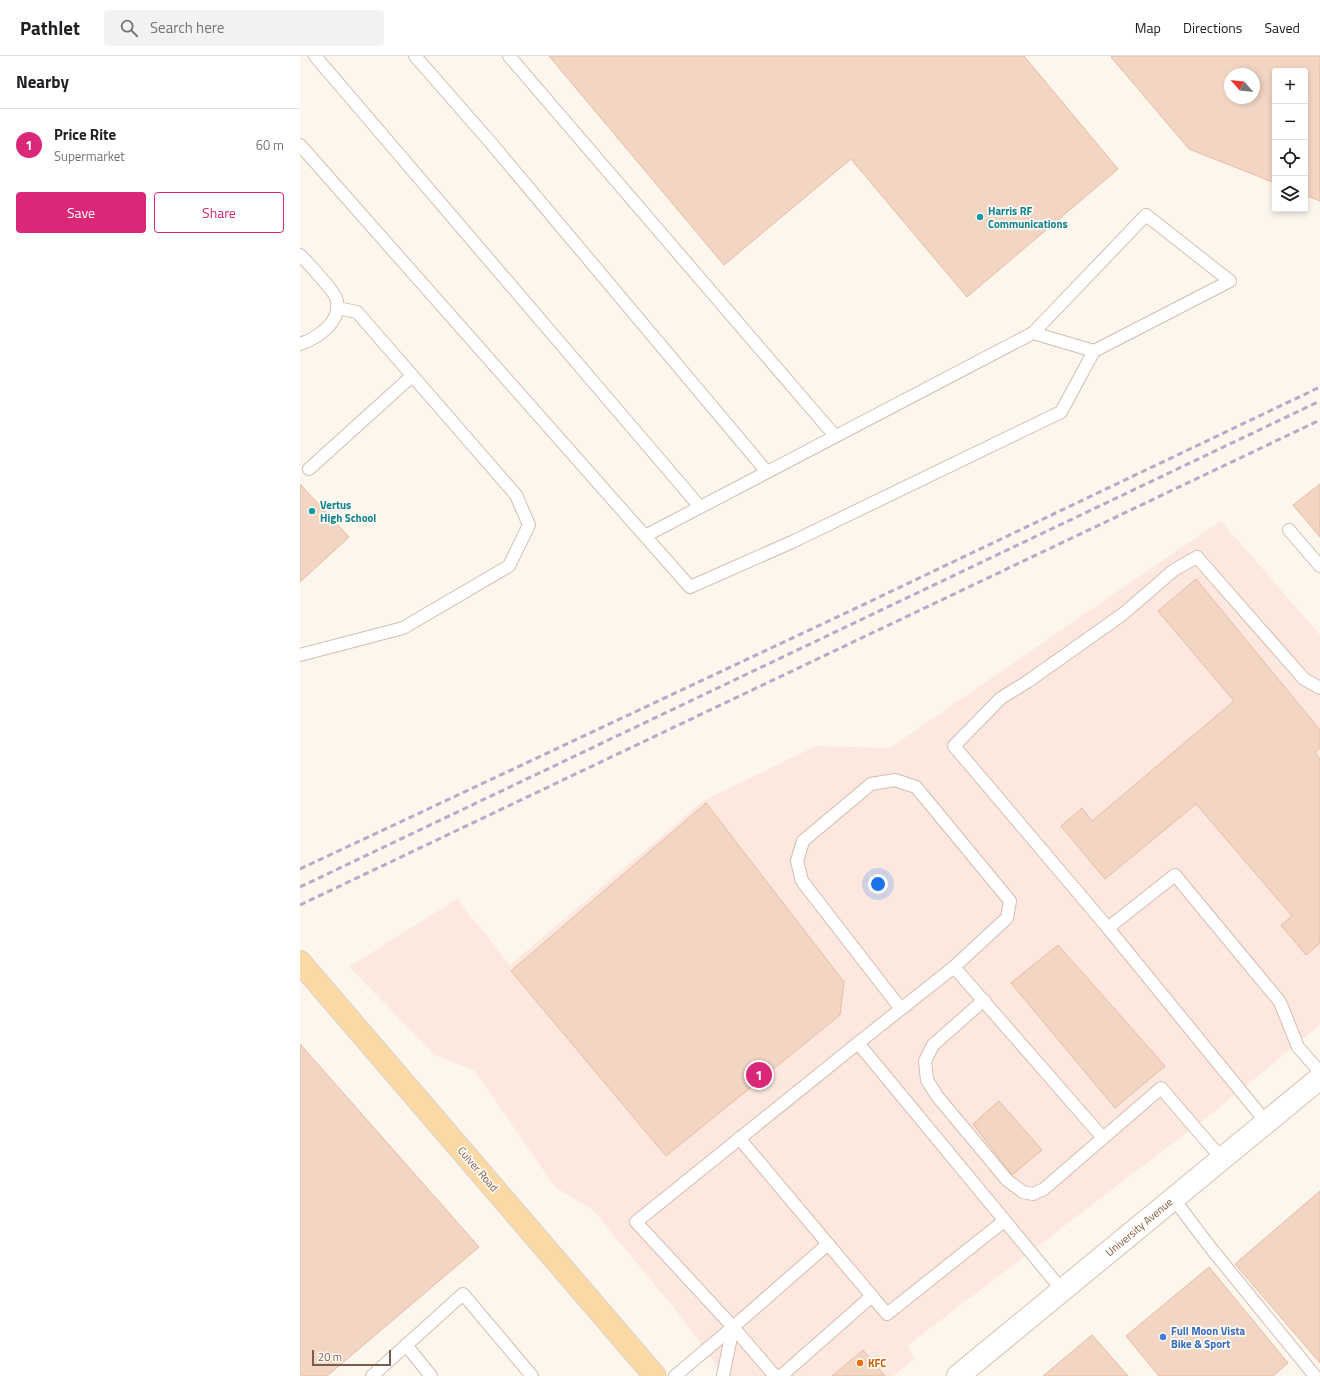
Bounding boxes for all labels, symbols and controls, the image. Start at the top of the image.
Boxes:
search box [104,10,384,46]
text: Pathlet [20,13,80,42]
text: Search here [150,16,224,39]
icon: search [118,17,140,39]
text: Map [1135,17,1161,38]
text: Directions [1183,17,1242,38]
text: Saved [1264,17,1300,38]
north arrow [1224,68,1260,104]
map controls [1272,68,1308,212]
button: + [1272,68,1308,104]
text: Nearby [16,69,69,95]
button: − [1272,104,1308,140]
text: Price Rite [54,123,116,146]
text: 1 [25,135,33,155]
text: 60 m [256,135,284,155]
button: locate [1272,140,1308,176]
text: Supermarket [54,146,125,166]
button: layers [1272,176,1308,212]
button: Save [16,192,146,233]
button: Share [154,192,284,233]
place label: Harris RF Communications [988,203,1068,232]
marker: Harris RF Communications [975,212,985,222]
place label: Vertus High School [320,497,376,526]
marker: Vertus High School [307,506,317,516]
your location [868,874,888,894]
pin: 1 [746,1060,772,1090]
street label: Culver Road [454,1143,502,1195]
street label: University Avenue [1102,1194,1176,1260]
place label: Full Moon Vista Bike & Sport [1171,1323,1245,1352]
marker: Full Moon Vista Bike & Sport [1158,1332,1168,1342]
scale bar [312,1348,391,1367]
text: 20 m [318,1349,342,1365]
place label: KFC [868,1355,886,1371]
marker: KFC [855,1358,865,1368]

